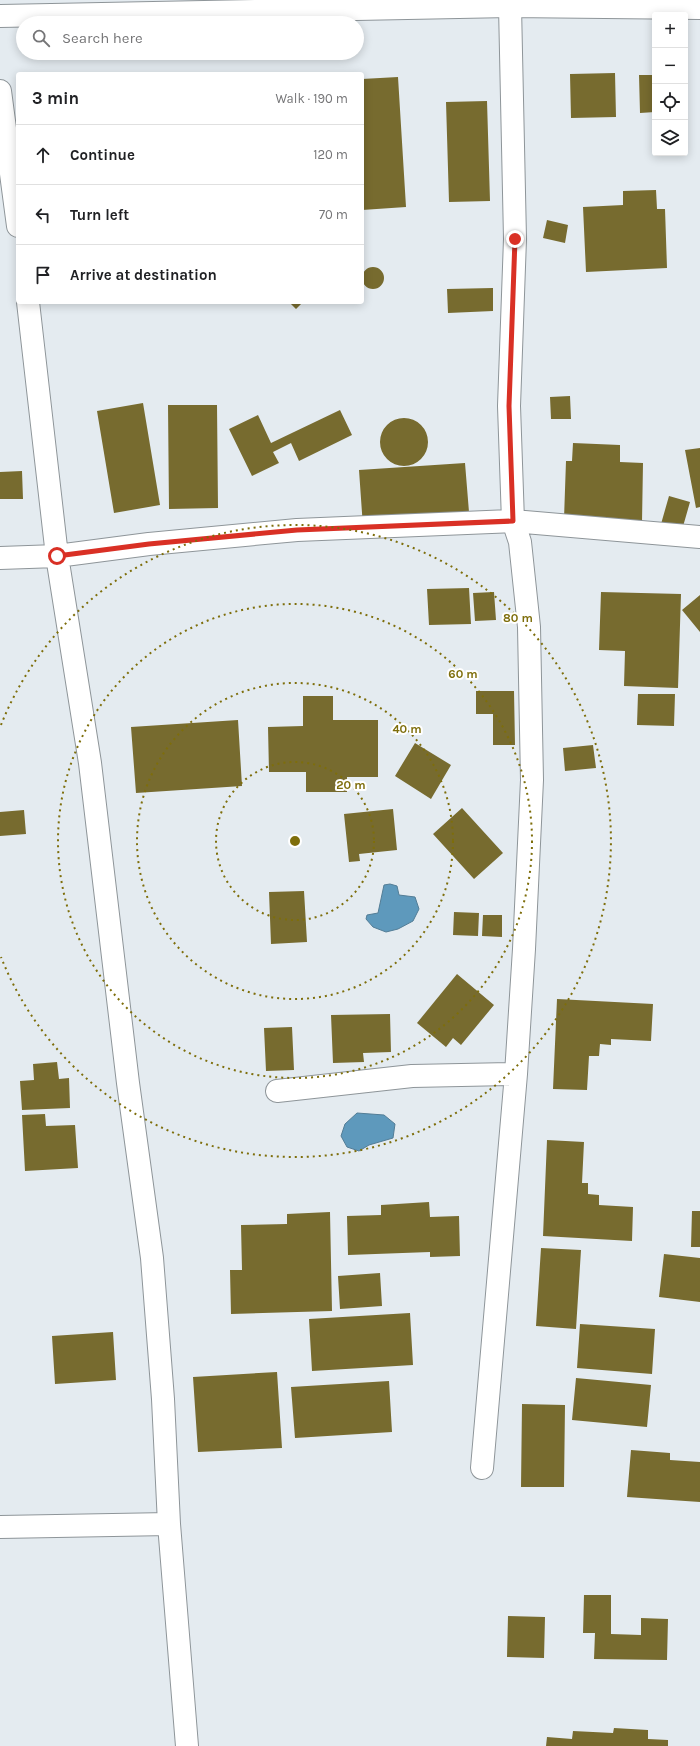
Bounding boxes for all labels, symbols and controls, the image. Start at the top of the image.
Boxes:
map controls [652,12,688,156]
button: + [652,12,688,48]
search box [16,16,364,60]
icon: search [30,27,52,49]
text: Search here [62,29,143,47]
button: − [652,48,688,84]
button: locate [652,84,688,120]
text: 3 min [32,88,79,108]
text: Walk · 190 m [275,91,348,106]
button: layers [652,120,688,156]
icon: ahead [32,144,54,166]
text: Continue [70,146,135,164]
text: 120 m [313,147,348,162]
icon: left [32,204,54,226]
text: Turn left [70,206,129,224]
text: 70 m [319,207,348,222]
route end [506,230,524,248]
icon: arrive [32,264,54,286]
text: Arrive at destination [70,266,217,284]
route start [48,547,66,565]
text: 80 m [503,611,533,625]
text: 60 m [448,667,478,681]
text: 40 m [392,722,422,736]
text: 20 m [336,778,366,792]
centre of rings [288,834,302,848]

